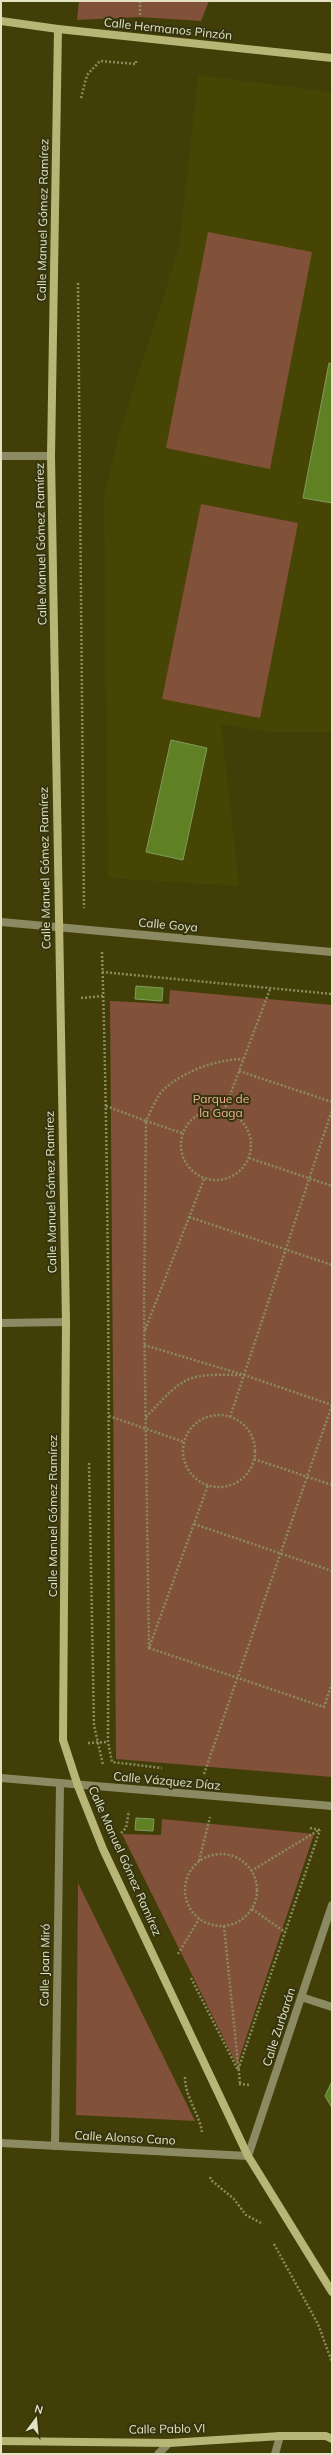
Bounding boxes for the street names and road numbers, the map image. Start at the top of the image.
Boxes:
street label: Calle Hermanos Pinzón [103,14,233,43]
street label: Calle Manuel Gómez Ramírez [34,139,51,301]
street label: Calle Manuel Gómez Ramírez [32,463,49,625]
street label: Calle Manuel Gómez Ramírez [36,787,53,949]
street label: Calle Goya [138,914,198,935]
street label: Calle Manuel Gómez Ramírez [42,1111,59,1273]
street label: Calle Manuel Gómez Ramírez [45,1435,60,1597]
street label: Calle Vázquez Díaz [113,1768,221,1793]
street label: Calle Manuel Gómez Ramírez [86,1784,165,1938]
street label: Calle Joan Miró [36,1923,53,2007]
street label: Calle Zurbarán [259,1986,298,2068]
street label: Calle Alonso Cano [74,2127,176,2148]
street label: Calle Pablo VI [128,2420,206,2437]

